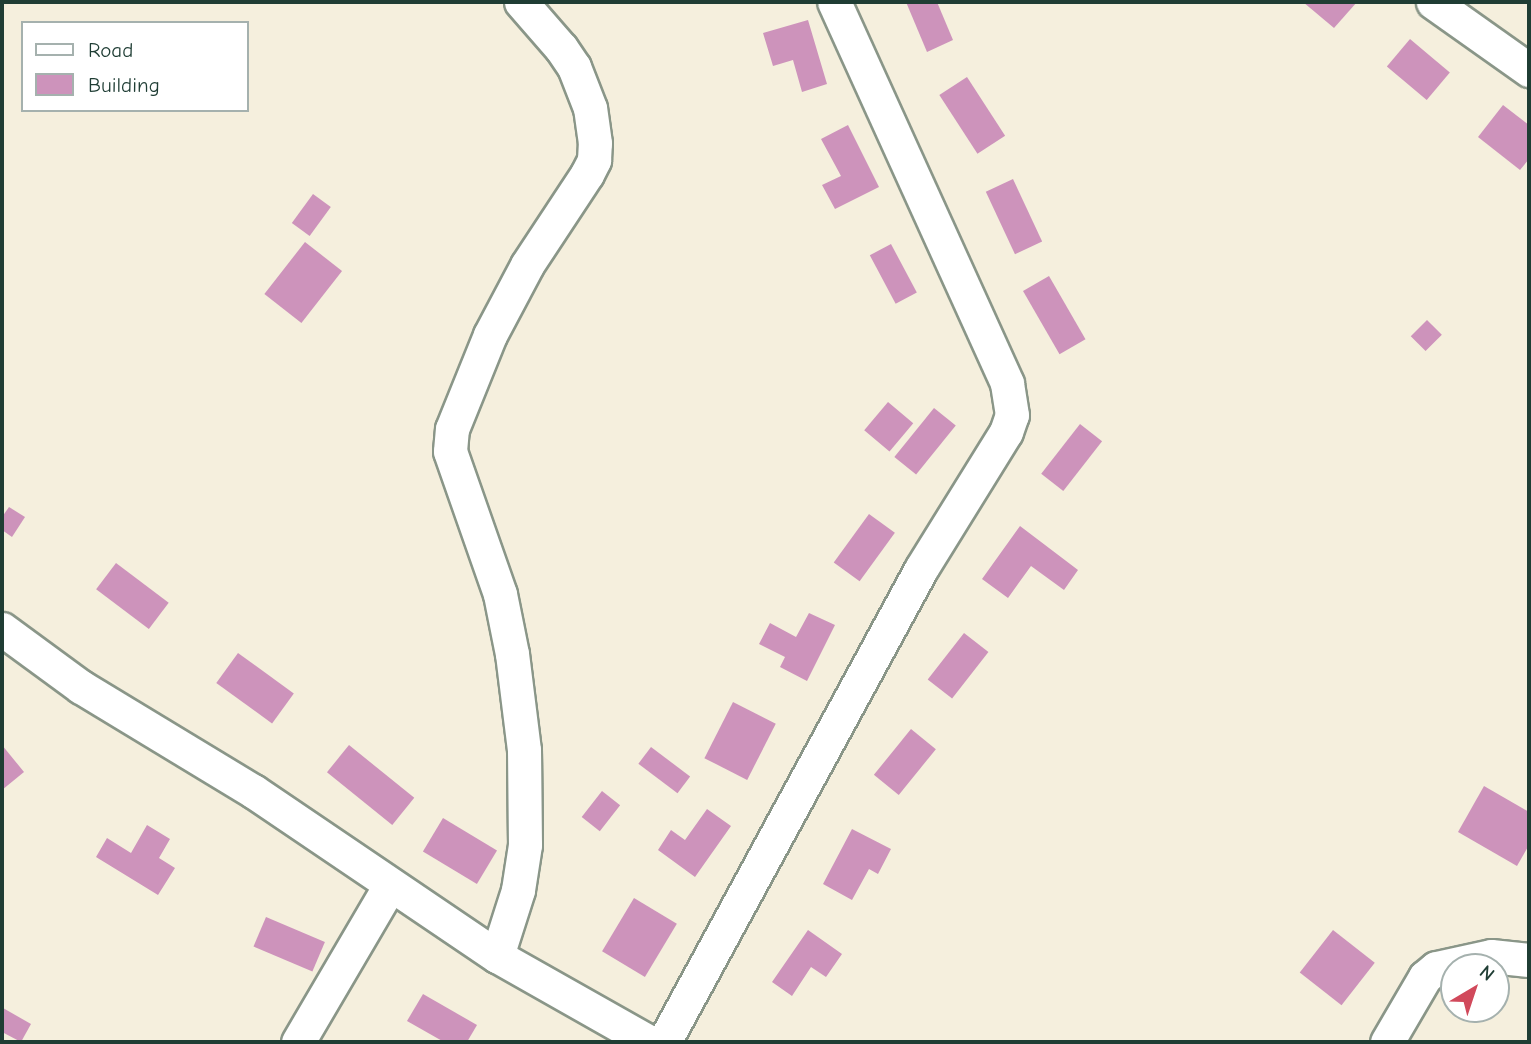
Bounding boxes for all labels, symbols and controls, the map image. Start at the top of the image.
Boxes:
legend [21,21,248,112]
text: Road [88,38,133,62]
text: Building [88,73,160,97]
north arrow [1440,953,1510,1023]
text: N [1475,961,1499,986]

